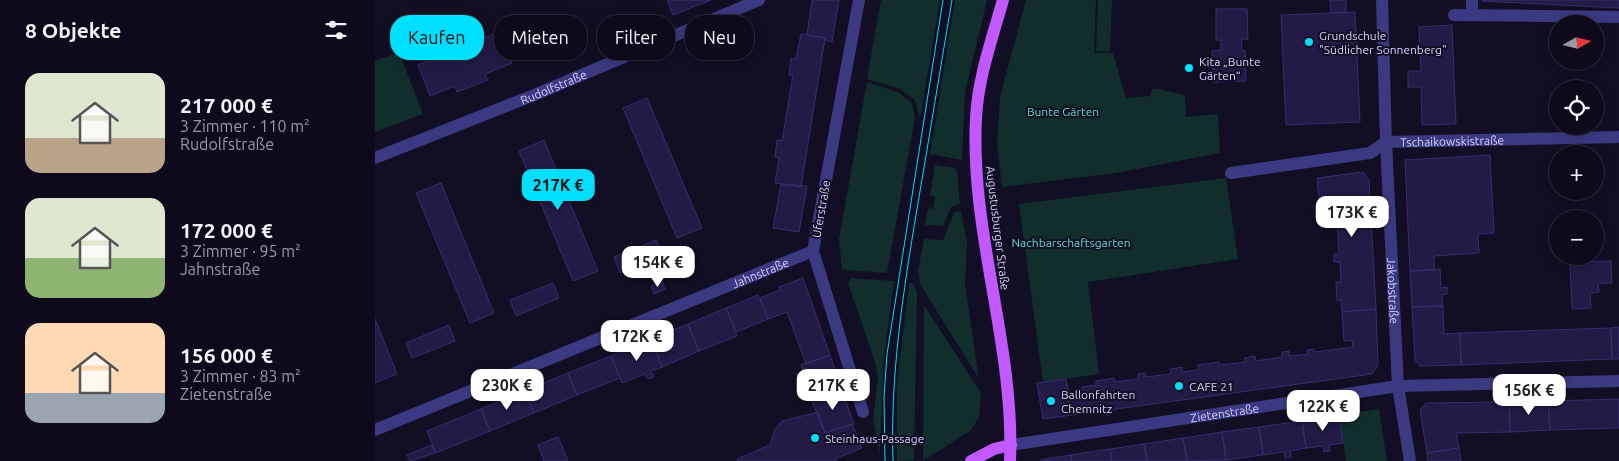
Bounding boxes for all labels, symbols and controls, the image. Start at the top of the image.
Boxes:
chip: Kaufen [390,15,484,60]
chip: Mieten [494,15,587,60]
chip: Filter [597,15,675,60]
chip: Neu [685,15,754,60]
north arrow [1549,15,1604,70]
map controls [1549,15,1604,265]
icon: filters [322,16,350,44]
text: 8 Objekte [25,18,121,42]
place label: Grundschule "Südlicher Sonnenberg" [1319,29,1447,56]
marker: Grundschule "Südlicher Sonnenberg" [1303,36,1315,48]
place label: Kita „Bunte Gärten“ [1199,55,1261,82]
marker: Kita „Bunte Gärten“ [1183,62,1195,74]
street label: Rudolfstraße [518,67,588,106]
button: locate [1549,80,1604,135]
icon: home [65,93,125,153]
text: 217 000 € [180,93,273,117]
park label: Bunte Gärten [1027,105,1099,118]
text: 3 Zimmer · 110 m² [180,117,310,135]
street label: Tschaikowskistraße [1400,133,1504,148]
text: Rudolfstraße [180,135,274,153]
button: + [1549,145,1604,200]
street label: Augustusburger Straße [984,165,1012,291]
pin: 217K € [517,168,599,211]
text: 217K € [533,176,583,194]
street label: Uferstraße [810,179,832,239]
pin: 173K € [1311,196,1393,238]
text: 173K € [1327,203,1377,221]
button: − [1549,210,1604,265]
icon: home [65,218,125,278]
text: 172 000 € [180,218,273,242]
park label: Nachbarschaftsgarten [1012,236,1131,249]
text: 3 Zimmer · 95 m² [180,242,301,260]
pin: 154K € [617,246,699,288]
text: 154K € [633,253,683,271]
street label: Jahnstraße [730,255,790,290]
street label: Jakobstraße [1385,257,1401,324]
text: Jahnstraße [180,260,260,278]
pin: 172K € [596,320,678,362]
text: 172K € [612,327,662,345]
icon: home [65,343,125,403]
text: 156 000 € [180,343,273,367]
text: 3 Zimmer · 83 m² [180,367,301,385]
pin: 230K € [466,368,548,411]
pin: 217K € [792,368,874,411]
pin: 156K € [1488,374,1570,416]
text: 230K € [482,376,532,394]
text: 217K € [808,376,858,394]
marker: CAFE 21 [1173,380,1185,392]
place label: CAFE 21 [1189,380,1234,393]
text: 156K € [1504,381,1554,399]
text: Zietenstraße [180,385,272,403]
place label: Ballonfahrten Chemnitz [1061,388,1135,415]
pin: 122K € [1282,390,1364,432]
marker: Ballonfahrten Chemnitz [1045,395,1057,407]
text: 122K € [1298,397,1348,415]
street label: Zietenstraße [1189,401,1260,424]
marker: Steinhaus-Passage [809,432,821,444]
place label: Steinhaus-Passage [825,432,924,445]

